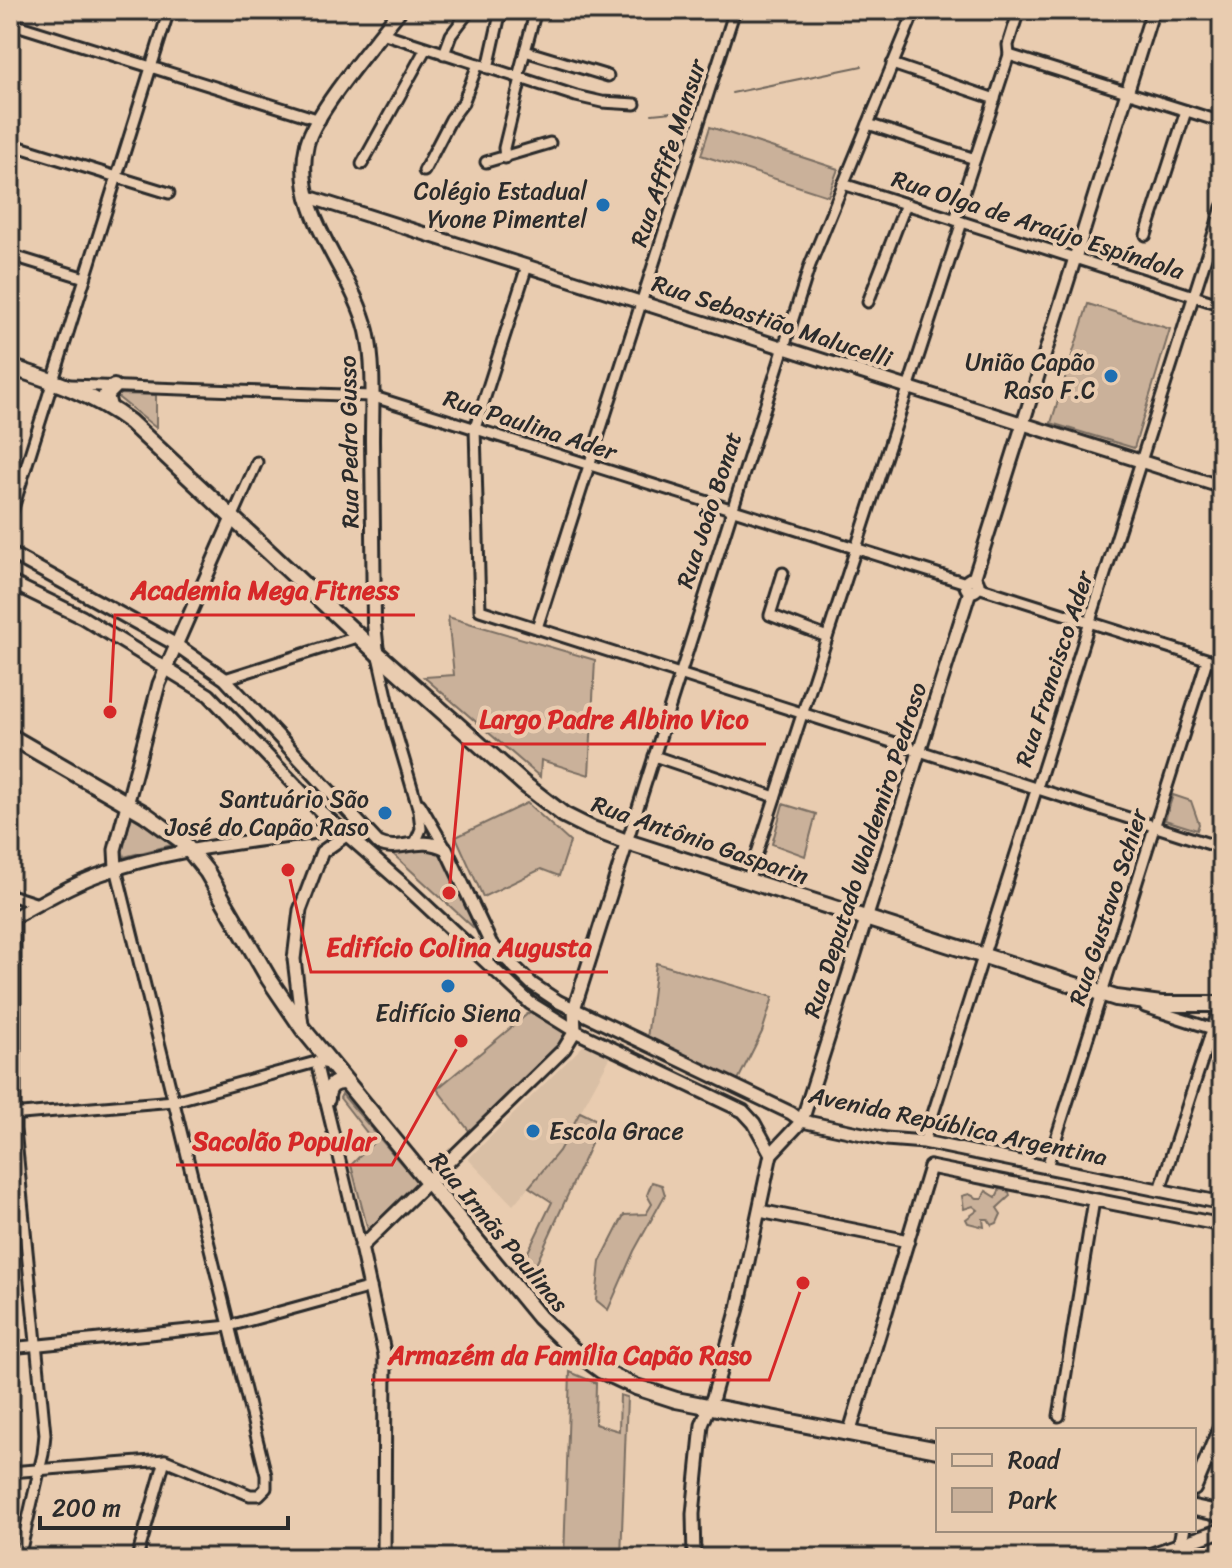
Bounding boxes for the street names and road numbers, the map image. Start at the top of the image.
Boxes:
street label: Rua Affife Mansur [618,52,719,252]
street label: Rua Olga de Araújo Espíndola [886,158,1191,292]
street label: Rua Sebastião Malucelli [646,262,899,380]
street label: Rua Pedro Gusso [326,355,372,529]
street label: Rua Paulina Ader [438,377,624,473]
street label: Rua João Bonat [664,426,754,594]
street label: Rua Francisco Ader [1003,564,1106,772]
street label: Rua Deputado Waldemiro Pedroso [791,677,939,1023]
street label: Rua Antônio Gasparin [586,783,814,897]
street label: Rua Gustavo Schier [1056,802,1160,1011]
street label: Avenida República Argentina [804,1074,1111,1178]
street label: Rua Irmãs Paulinas [419,1142,579,1322]

